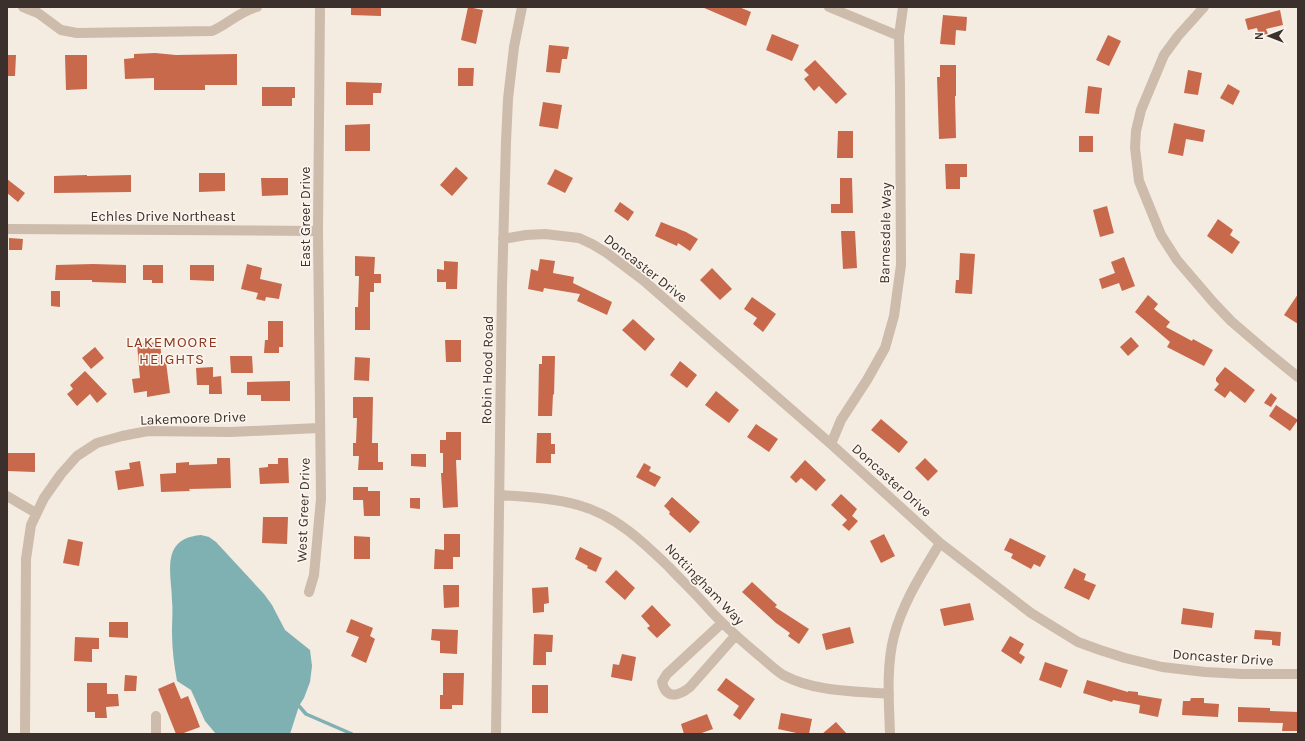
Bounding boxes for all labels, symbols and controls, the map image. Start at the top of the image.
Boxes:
north arrow [1249,16,1289,56]
text: N [1253,32,1266,40]
street label: East Greer Drive [297,166,314,268]
street label: Barnesdale Way [876,182,895,284]
street label: Echles Drive Northeast [91,208,235,225]
street label: Doncaster Drive [601,231,691,306]
street label: Robin Hood Road [478,315,497,425]
district label: LAKEMOORE HEIGHTS [126,333,218,368]
street label: Lakemoore Drive [140,408,246,429]
street label: Doncaster Drive [848,440,935,521]
street label: West Greer Drive [293,457,314,563]
street label: Nottingham Way [661,540,748,629]
street label: Doncaster Drive [1172,645,1274,670]

